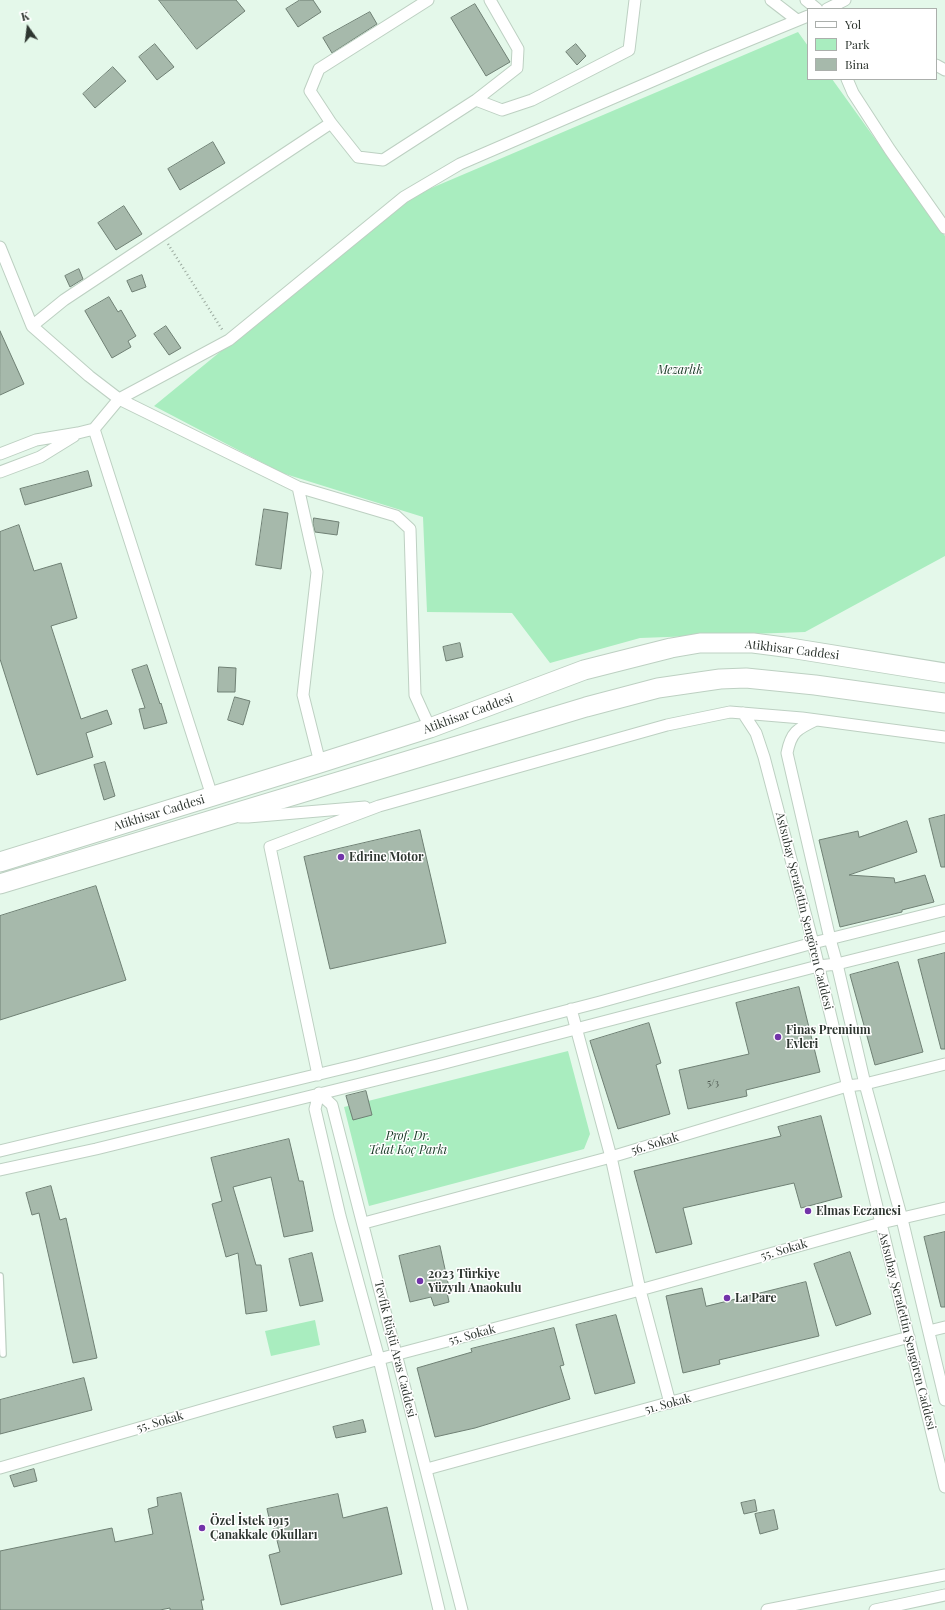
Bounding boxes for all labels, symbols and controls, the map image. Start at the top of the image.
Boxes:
north arrow [8,8,48,48]
text: K [19,8,31,24]
legend [807,8,937,80]
text: Yol [845,16,861,32]
text: Park [845,36,870,52]
text: Bina [845,56,869,72]
park label: Mezarlık [657,363,703,377]
street label: Atikhisar Caddesi [744,637,840,663]
street label: Atikhisar Caddesi [421,691,515,737]
street label: Atikhisar Caddesi [112,792,206,834]
street label: Astsubay Şerafettin Şengören Caddesi [772,811,836,1011]
place label: Edrine Motor [349,850,424,864]
marker: Edrine Motor [336,852,346,862]
place label: Finas Premium Evleri [786,1023,871,1051]
marker: Finas Premium Evleri [773,1032,783,1042]
house number: 5/3 [707,1077,719,1089]
park label: Prof. Dr. Telat Koç Parkı [369,1129,447,1157]
street label: 56. Sokak [629,1130,681,1158]
place label: Elmas Eczanesi [816,1204,901,1218]
marker: Elmas Eczanesi [803,1206,813,1216]
street label: Astsubay Şerafettin Şengören Caddesi [875,1231,939,1431]
street label: 55. Sokak [759,1236,809,1264]
place label: 2023 Türkiye Yüzyılı Anaokulu [428,1267,522,1295]
marker: 2023 Türkiye Yüzyılı Anaokulu [415,1276,425,1286]
street label: Tevfik Rüştü Aras Caddesi [371,1279,419,1419]
place label: La Pare [735,1291,777,1305]
marker: La Pare [722,1293,732,1303]
street label: 55. Sokak [447,1322,497,1348]
street label: 51. Sokak [643,1391,693,1417]
street label: 55. Sokak [135,1408,185,1436]
place label: Özel İstek 1915 Çanakkale Okulları [210,1514,317,1542]
marker: Özel İstek 1915 Çanakkale Okulları [197,1523,207,1533]

